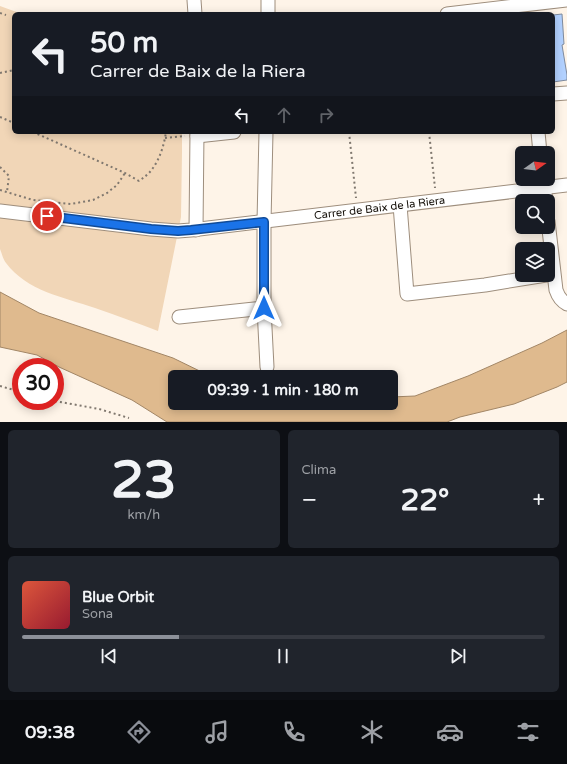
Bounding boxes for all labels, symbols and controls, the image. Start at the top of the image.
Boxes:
text: 50 m [90,26,158,60]
icon: left [24,28,76,80]
text: Carrer de Baix de la Riera [90,60,306,82]
icon: left [231,104,253,126]
icon: ahead [273,104,295,126]
icon: right [315,104,337,126]
north arrow [515,146,555,186]
map controls [515,146,555,282]
street label: Carrer de Baix de la Riera [313,194,446,222]
button: search [515,194,555,234]
pin [30,199,64,233]
icon: arrive [36,205,58,227]
button: layers [515,242,555,282]
position arrow [243,287,285,329]
speed limit sign: 30 [12,358,64,410]
text: 09:39 · 1 min · 180 m [208,381,358,399]
text: 23 [111,449,176,512]
text: Clima [302,462,336,478]
text: 22° [400,482,449,519]
text: − [302,487,317,513]
text: + [533,487,545,513]
text: km/h [127,507,160,523]
text: Blue Orbit [82,588,154,606]
text: Sona [82,606,113,622]
icon: previous [98,645,120,667]
icon: pause [272,645,294,667]
icon: next [447,645,469,667]
icon: directions [125,718,153,746]
icon: music [203,718,231,746]
icon: phone [280,718,308,746]
icon: climate [358,718,386,746]
icon: car [436,718,464,746]
icon: filters [514,718,542,746]
text: 09:38 [25,721,75,743]

